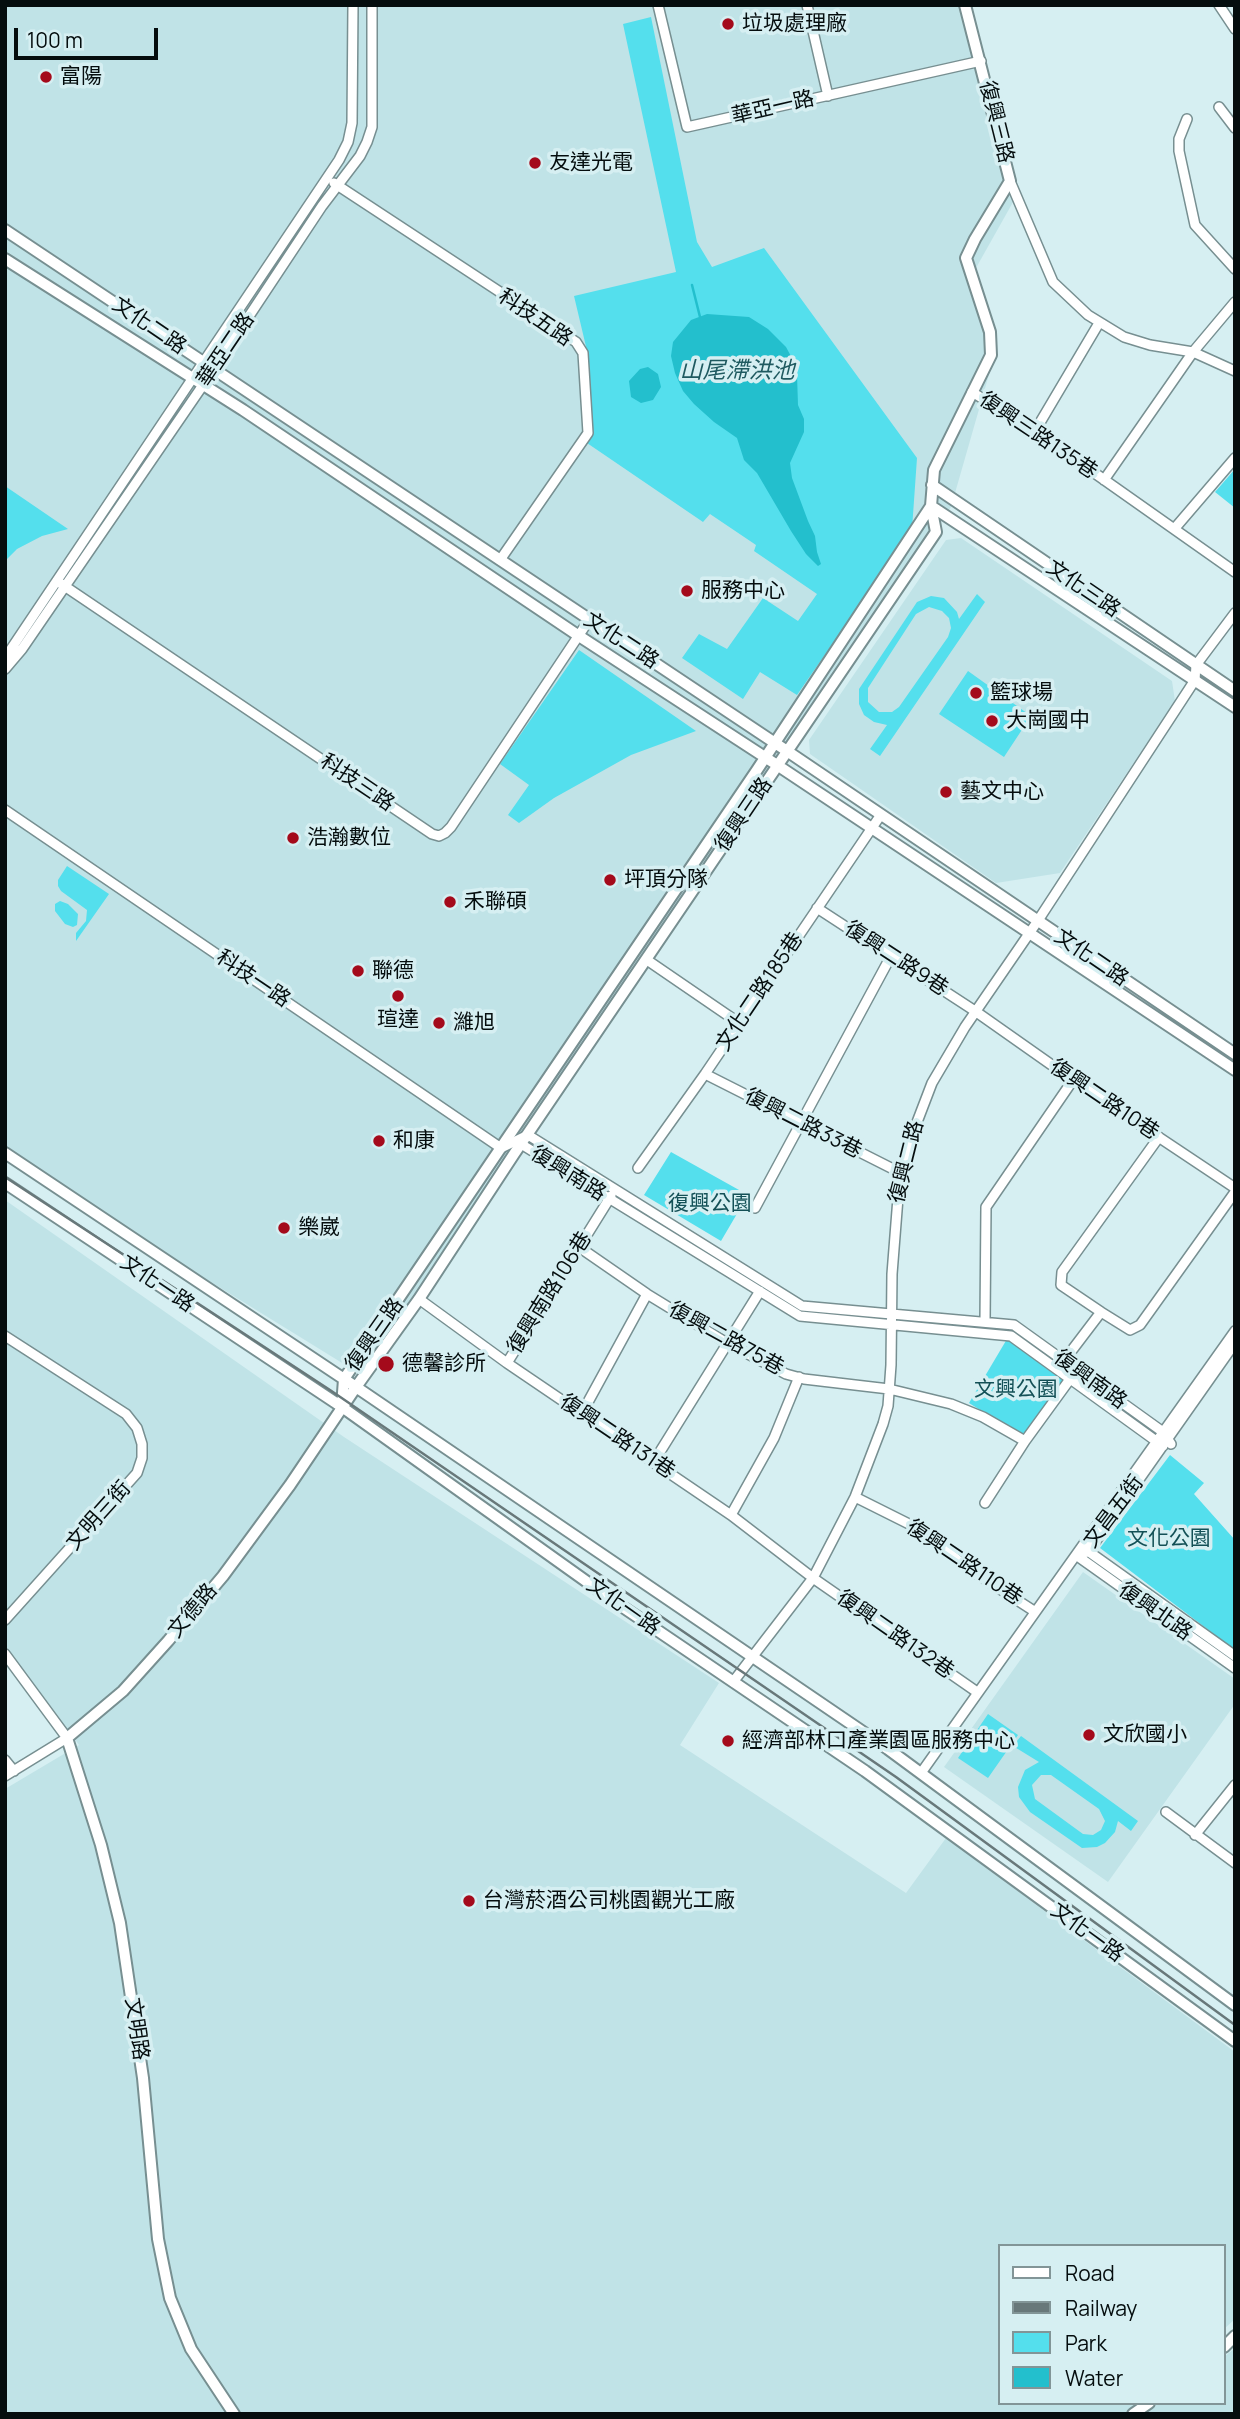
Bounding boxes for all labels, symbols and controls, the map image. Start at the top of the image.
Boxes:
place label: 垃圾處理廠 [742,11,847,37]
scale bar [18,14,161,58]
marker: 垃圾處理廠 [720,16,736,32]
text: 100 m [27,26,83,54]
place label: 富陽 [60,64,102,90]
marker: 富陽 [38,69,54,85]
street label: 復興三路 [974,78,1018,166]
street label: 華亞一路 [729,86,817,130]
place label: 友達光電 [549,150,633,176]
marker: 友達光電 [527,155,543,171]
street label: 科技五路 [493,284,577,352]
street label: 文化二路 [107,292,191,360]
street label: 華亞二路 [192,308,260,392]
water label: 山尾滯洪池 [680,358,794,386]
street label: 復興三路135巷 [974,387,1102,485]
street label: 文化三路 [1041,555,1125,623]
place label: 服務中心 [701,578,785,604]
marker: 服務中心 [679,583,695,599]
street label: 文化二路 [579,608,663,674]
place label: 籃球場 [990,680,1053,706]
marker: 籃球場 [968,685,984,701]
place label: 大崗國中 [1006,708,1090,734]
marker: 大崗國中 [984,713,1000,729]
street label: 科技三路 [315,749,399,817]
street label: 復興三路 [710,773,778,857]
place label: 藝文中心 [960,779,1044,805]
marker: 藝文中心 [938,784,954,800]
place label: 浩瀚數位 [307,825,391,851]
marker: 浩瀚數位 [285,830,301,846]
place label: 坪頂分隊 [624,867,708,893]
marker: 坪頂分隊 [602,872,618,888]
place label: 禾聯碩 [464,889,527,915]
marker: 禾聯碩 [442,894,458,910]
street label: 復興二路9巷 [840,916,952,1002]
street label: 文化二路 [1049,924,1133,992]
street label: 文化二路185巷 [711,928,809,1056]
street label: 科技一路 [211,945,295,1013]
place label: 聯德 [372,958,414,984]
marker: 聯德 [350,963,366,979]
marker: 瑄達 [390,988,406,1004]
place label: 瑄達 [377,1007,419,1033]
place label: 濰旭 [453,1010,495,1036]
marker: 濰旭 [431,1015,447,1031]
street label: 復興二路10巷 [1045,1054,1163,1146]
street label: 復興二路33巷 [740,1084,866,1164]
street label: 復興二路 [885,1118,929,1206]
place label: 和康 [393,1128,435,1154]
marker: 和康 [371,1133,387,1149]
street label: 復興南路 [526,1141,610,1207]
park label: 復興公園 [668,1191,752,1217]
place label: 樂崴 [298,1215,340,1241]
marker: 樂崴 [276,1220,292,1236]
street label: 復興南路106巷 [502,1227,598,1359]
street label: 文化一路 [115,1250,199,1318]
street label: 復興三路 [341,1293,409,1377]
street label: 復興二路75巷 [664,1297,788,1381]
street label: 復興南路 [1049,1345,1131,1415]
place label: 德馨診所 [402,1351,486,1377]
marker: 德馨診所 [376,1354,396,1374]
park label: 文興公園 [974,1377,1058,1403]
street label: 復興二路131巷 [555,1389,679,1485]
street label: 文昌五街 [1079,1471,1149,1553]
street label: 文明三街 [62,1476,136,1556]
street label: 復興二路110巷 [901,1515,1027,1611]
park label: 文化公園 [1127,1526,1211,1552]
street label: 文化一路 [581,1573,665,1641]
street label: 復興北路 [1113,1578,1197,1646]
street label: 文德路 [163,1579,223,1643]
street label: 復興二路132巷 [832,1585,958,1685]
place label: 文欣國小 [1103,1722,1187,1748]
marker: 文欣國小 [1081,1727,1097,1743]
place label: 經濟部林口產業園區服務中心 [742,1728,1015,1754]
marker: 經濟部林口產業園區服務中心 [720,1733,736,1749]
place label: 台灣菸酒公司桃園觀光工廠 [483,1888,735,1914]
marker: 台灣菸酒公司桃園觀光工廠 [461,1893,477,1909]
street label: 文化一路 [1046,1898,1128,1968]
street label: 文明路 [119,1996,153,2062]
legend [998,2244,1226,2405]
text: Road [1065,2259,1115,2287]
text: Railway [1065,2294,1137,2322]
text: Park [1065,2329,1107,2357]
text: Water [1065,2364,1123,2392]

